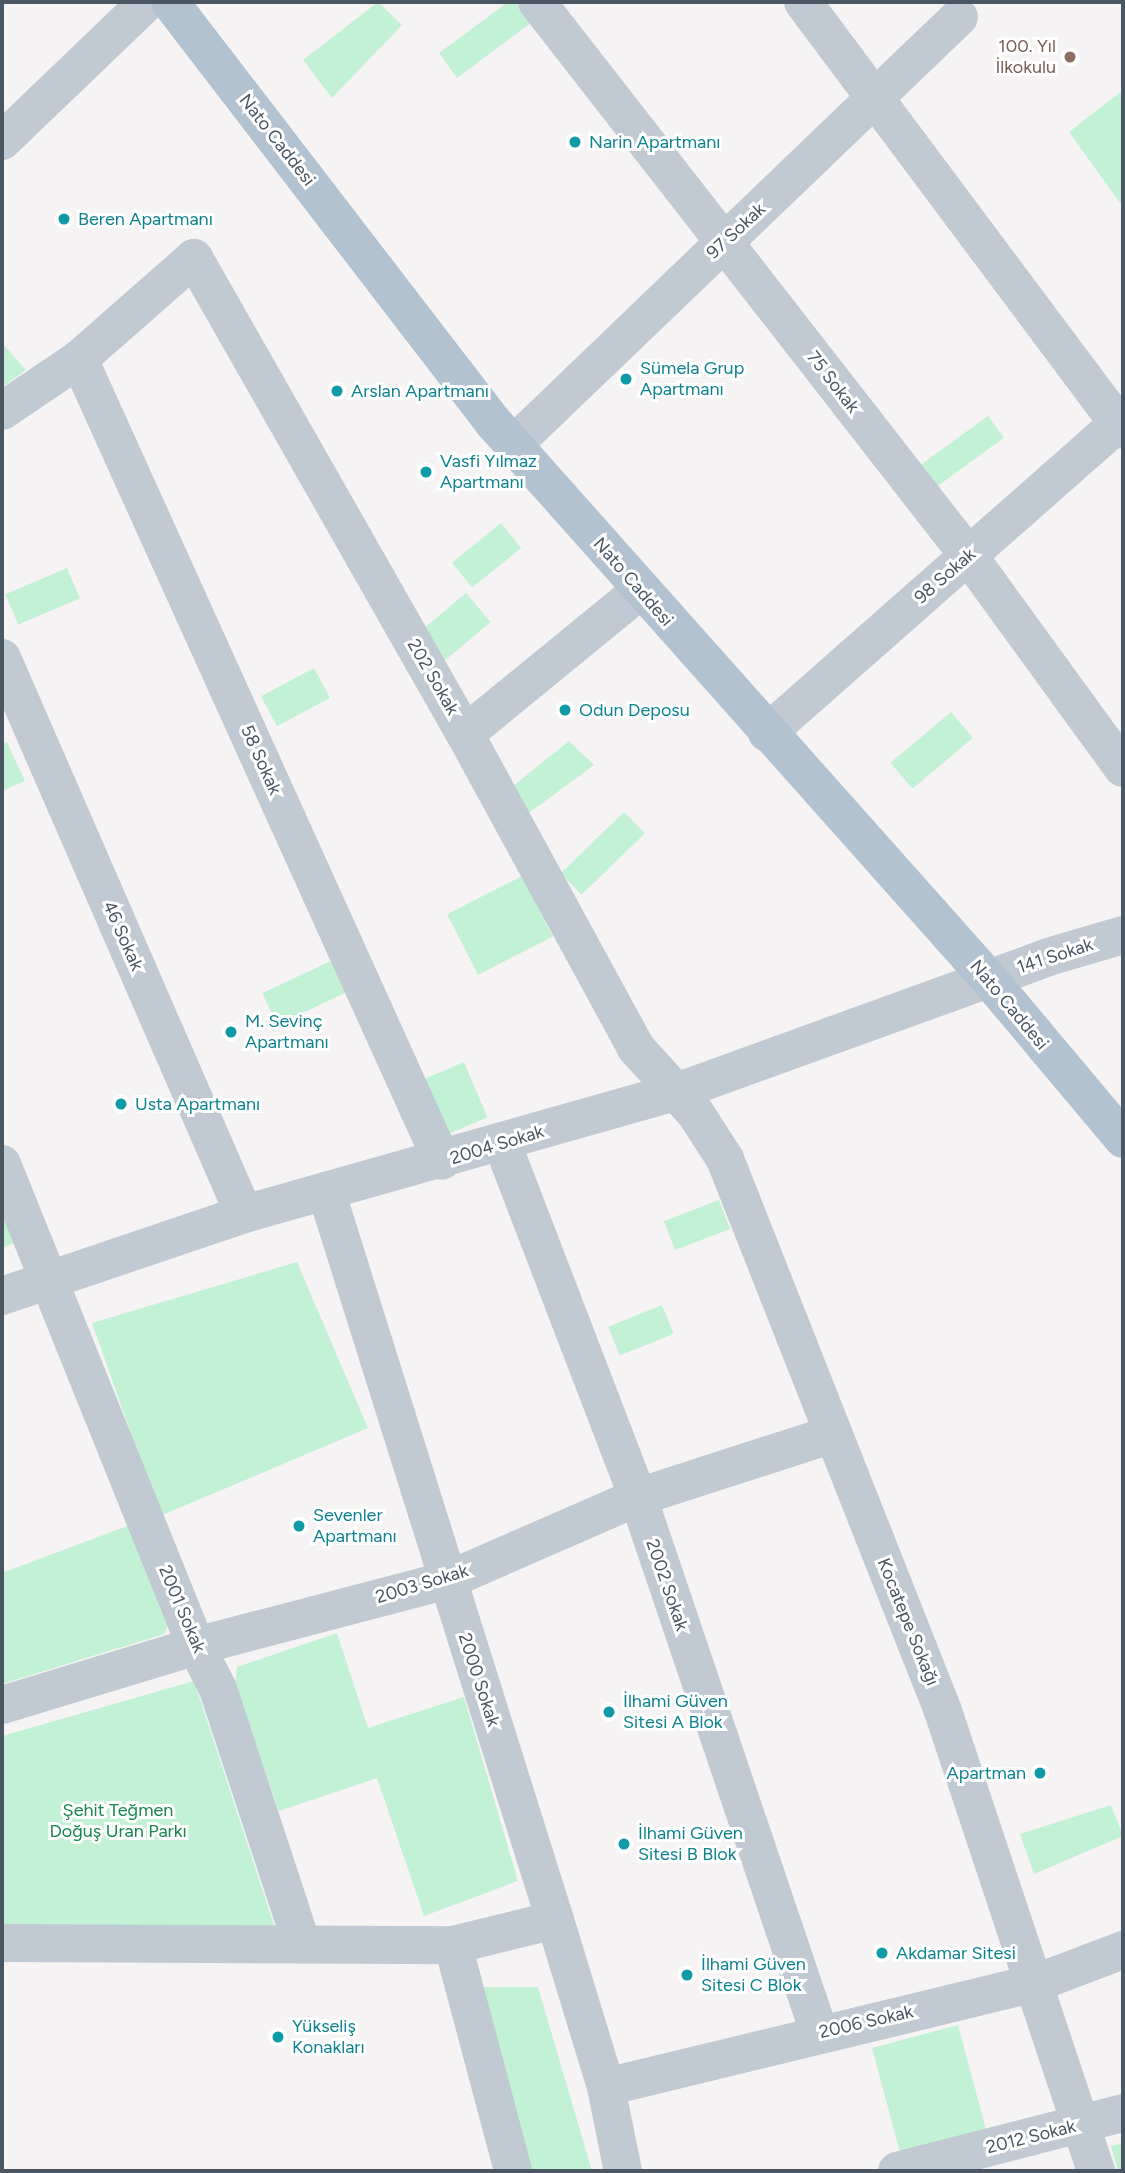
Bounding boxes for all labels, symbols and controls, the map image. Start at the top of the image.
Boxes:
place label: 100. Yıl İlkokulu [995,36,1056,78]
marker: 100. Yıl İlkokulu [1062,49,1078,65]
street label: Nato Caddesi [235,90,319,190]
place label: Narin Apartmanı [589,131,720,153]
marker: Narin Apartmanı [567,134,583,150]
street label: 97 Sokak [702,198,770,264]
place label: Beren Apartmanı [78,208,213,230]
marker: Beren Apartmanı [56,211,72,227]
street label: 75 Sokak [802,347,864,417]
place label: Sümela Grup Apartmanı [640,358,744,400]
marker: Sümela Grup Apartmanı [618,371,634,387]
place label: Arslan Apartmanı [351,380,489,402]
marker: Arslan Apartmanı [329,383,345,399]
place label: Vasfi Yılmaz Apartmanı [440,451,537,494]
marker: Vasfi Yılmaz Apartmanı [418,464,434,480]
street label: Nato Caddesi [589,533,677,631]
street label: 98 Sokak [910,544,980,608]
street label: 202 Sokak [403,635,463,719]
place label: Odun Deposu [579,699,690,721]
marker: Odun Deposu [557,702,573,718]
street label: 58 Sokak [236,722,286,798]
street label: 46 Sokak [98,898,148,974]
street label: 141 Sokak [1014,934,1096,978]
street label: Nato Caddesi [965,956,1053,1054]
place label: M. Sevinç Apartmanı [245,1011,329,1054]
marker: M. Sevinç Apartmanı [223,1024,239,1040]
place label: Usta Apartmanı [135,1093,260,1115]
marker: Usta Apartmanı [113,1096,129,1112]
street label: 2004 Sokak [448,1121,546,1169]
place label: Sevenler Apartmanı [313,1505,397,1548]
marker: Sevenler Apartmanı [291,1518,307,1534]
street label: 2002 Sokak [641,1536,693,1634]
street label: Kocatepe Sokağı [873,1555,943,1689]
street label: 2003 Sokak [373,1560,471,1608]
street label: 2001 Sokak [154,1562,210,1656]
street label: 2000 Sokak [454,1631,504,1729]
place label: İlhami Güven Sitesi A Blok [623,1691,728,1734]
marker: İlhami Güven Sitesi A Blok [601,1704,617,1720]
place label: Apartman [947,1762,1026,1784]
marker: Apartman [1032,1765,1048,1781]
park label: Şehit Teğmen Doğuş Uran Parkı [49,1800,187,1842]
place label: İlhami Güven Sitesi B Blok [638,1823,743,1866]
marker: İlhami Güven Sitesi B Blok [616,1836,632,1852]
place label: Akdamar Sitesi [896,1942,1016,1964]
marker: Akdamar Sitesi [874,1945,890,1961]
place label: İlhami Güven Sitesi C Blok [701,1954,806,1996]
marker: İlhami Güven Sitesi C Blok [679,1967,695,1983]
street label: 2006 Sokak [817,2001,915,2043]
place label: Yükseliş Konakları [292,2016,365,2058]
marker: Yükseliş Konakları [270,2029,286,2045]
street label: 2012 Sokak [984,2115,1078,2159]

